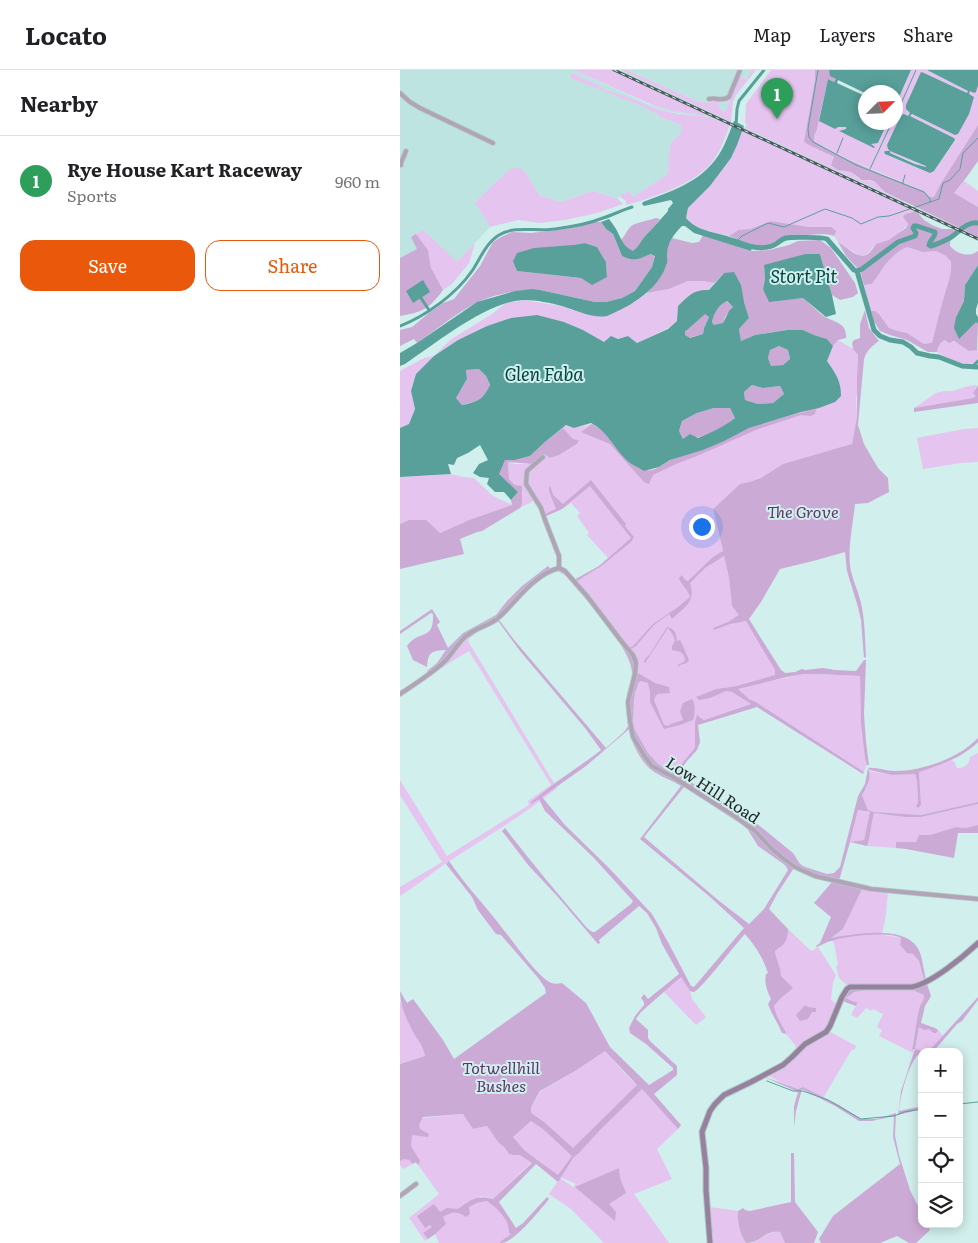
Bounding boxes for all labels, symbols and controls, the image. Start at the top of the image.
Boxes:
text: Locato [25,17,107,52]
text: Map [753,21,791,48]
text: Layers [819,21,875,48]
text: Share [903,21,953,48]
pin: 1 [761,78,793,119]
north arrow [858,85,903,130]
text: Nearby [20,87,98,118]
text: Rye House Kart Raceway [67,155,302,183]
text: 1 [33,169,39,193]
text: 960 m [335,169,380,193]
text: Sports [67,183,117,207]
button: Save [20,240,195,291]
button: Share [205,240,380,291]
water label: Stort Pit [770,262,838,289]
water label: Glen Faba [505,360,584,387]
park label: The Grove [767,499,839,523]
your location [689,514,715,540]
street label: Low Hill Road [662,750,765,829]
map controls [918,1048,963,1228]
button: + [918,1048,963,1093]
park label: Totwellhill Bushes [462,1055,540,1097]
button: − [918,1093,963,1138]
button: locate [918,1138,963,1183]
button: layers [918,1183,963,1228]

